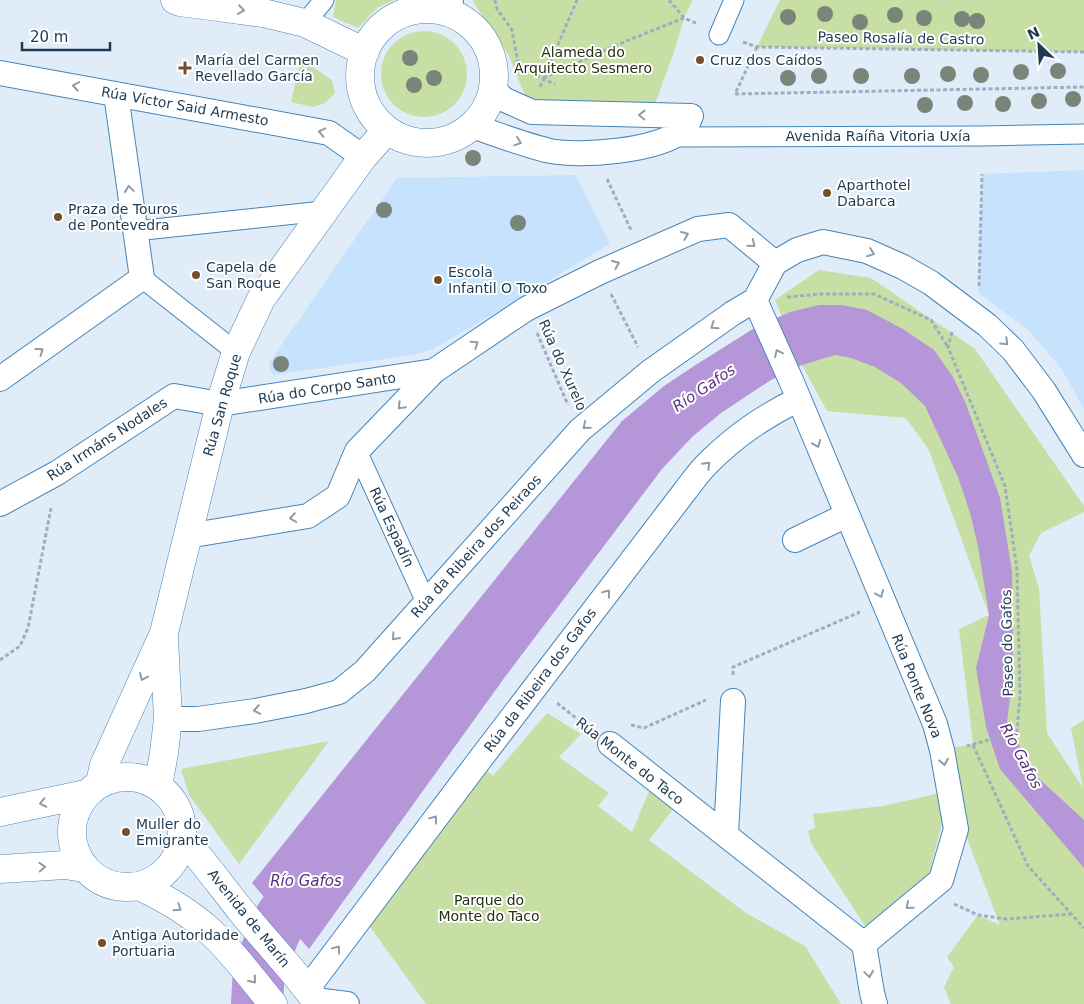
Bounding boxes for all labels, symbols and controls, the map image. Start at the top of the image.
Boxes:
one-way arrow [236,5,245,15]
scale bar [22,20,110,52]
north arrow [1014,20,1064,70]
text: N [1025,23,1042,43]
text: 20 m [30,28,68,46]
street label: Paseo Rosalía de Castro [817,29,985,47]
park label: Alameda do Arquitecto Sesmero [514,44,652,76]
place label: María del Carmen Revellado García [195,52,319,84]
place label: Cruz dos Caídos [710,52,822,68]
marker: Cruz dos Caídos [694,54,706,66]
marker: María del Carmen Revellado García [179,62,191,74]
one-way arrow [72,82,80,92]
street label: Rúa Víctor Said Armesto [100,83,270,129]
one-way arrow [638,110,646,120]
one-way arrow [317,127,326,138]
street label: Avenida Raíña Vitoria Uxía [785,128,971,144]
one-way arrow [514,136,522,146]
place label: Aparthotel Dabarca [837,177,911,209]
one-way arrow [125,185,135,194]
marker: Aparthotel Dabarca [821,187,833,199]
place label: Praza de Touros de Pontevedra [68,201,178,233]
marker: Praza de Touros de Pontevedra [52,211,64,223]
one-way arrow [680,231,689,241]
one-way arrow [746,238,755,246]
one-way arrow [866,247,874,257]
place label: Capela de San Roque [206,259,281,291]
one-way arrow [611,260,620,271]
place label: Escola Infantil O Toxo [448,264,547,296]
marker: Capela de San Roque [190,269,202,281]
marker: Escola Infantil O Toxo [432,274,444,286]
street label: Rúa do Xurelo [536,317,590,413]
one-way arrow [710,320,720,329]
one-way arrow [999,336,1008,345]
one-way arrow [470,340,479,350]
one-way arrow [34,348,44,357]
one-way arrow [775,349,785,358]
street label: Rúa San Roque [200,352,244,458]
water label: Río Gafos [669,360,739,415]
street label: Rúa do Corpo Santo [257,369,397,407]
street label: Rúa Irmáns Nodales [44,394,170,484]
one-way arrow [398,400,407,409]
one-way arrow [582,420,591,429]
one-way arrow [811,439,822,448]
one-way arrow [701,462,710,471]
street label: Rúa da Ribeira dos Peiraos [408,471,544,621]
street label: Rúa Espadín [367,485,417,569]
one-way arrow [289,513,298,523]
one-way arrow [601,589,610,599]
one-way arrow [873,589,884,598]
street label: Paseo do Gafos [998,589,1016,697]
street label: Rúa da Ribeira dos Gafos [481,605,599,755]
one-way arrow [392,632,401,641]
street label: Rúa Ponte Nova [889,632,945,740]
one-way arrow [139,672,149,681]
one-way arrow [253,705,261,715]
street label: Rúa Monte do Taco [573,714,687,808]
water label: Río Gafos [996,720,1046,792]
one-way arrow [938,757,949,766]
one-way arrow [39,797,48,808]
one-way arrow [428,815,437,825]
place label: Muller do Emigrante [136,816,209,848]
marker: Muller do Emigrante [120,826,132,838]
one-way arrow [38,861,46,872]
street label: Avenida de Marín [205,866,293,970]
water label: Río Gafos [270,872,342,890]
park label: Parque do Monte do Taco [438,892,540,924]
one-way arrow [906,900,915,909]
one-way arrow [172,901,181,911]
place label: Antiga Autoridade Portuaria [112,927,239,959]
marker: Antiga Autoridade Portuaria [96,937,108,949]
one-way arrow [331,946,339,955]
one-way arrow [863,970,874,978]
one-way arrow [247,974,255,983]

